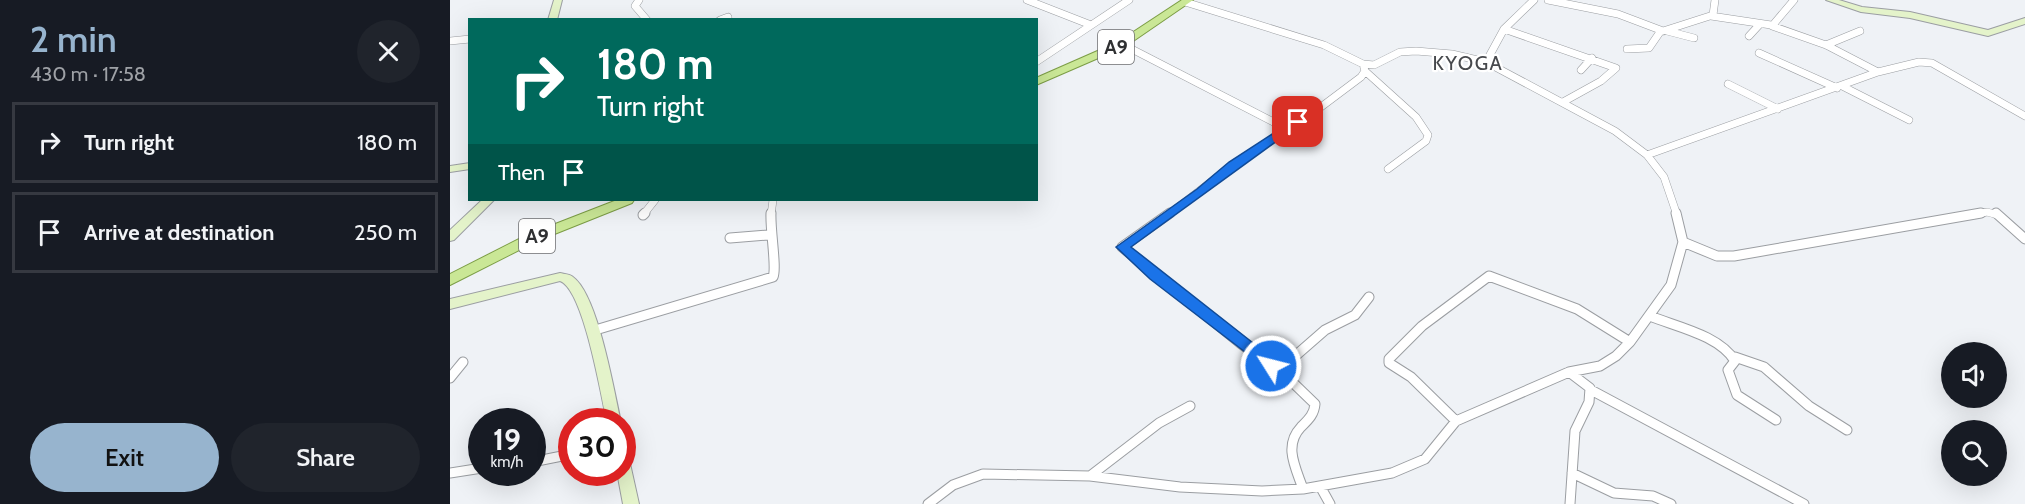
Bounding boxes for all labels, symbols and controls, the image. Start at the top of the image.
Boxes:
text: 2 min [30,17,117,61]
button: close [357,20,420,83]
road number: A9 [1098,30,1134,64]
text: 180 m [597,38,713,90]
icon: right [498,42,576,120]
district label: KYOGA [1433,51,1503,75]
text: 430 m · 17:58 [30,62,146,86]
text: Turn right [597,90,704,123]
pin [1272,96,1323,147]
icon: arrive [1281,105,1314,138]
icon: right [33,126,66,159]
text: Turn right [84,129,174,156]
text: 180 m [357,129,417,156]
icon: arrive [557,156,590,189]
text: Then [498,159,545,186]
icon: arrive [33,216,66,249]
text: Arrive at destination [84,219,274,246]
text: 250 m [354,219,417,246]
road number: A9 [519,219,555,253]
position arrow [1239,334,1303,398]
map controls [1941,342,2007,486]
button: sound [1941,342,2007,408]
speed limit sign: 30 [558,408,636,486]
button: search [1941,420,2007,486]
text: 19 [493,421,521,458]
button: Exit [30,423,219,492]
button: Share [231,423,420,492]
text: km/h [491,453,523,471]

